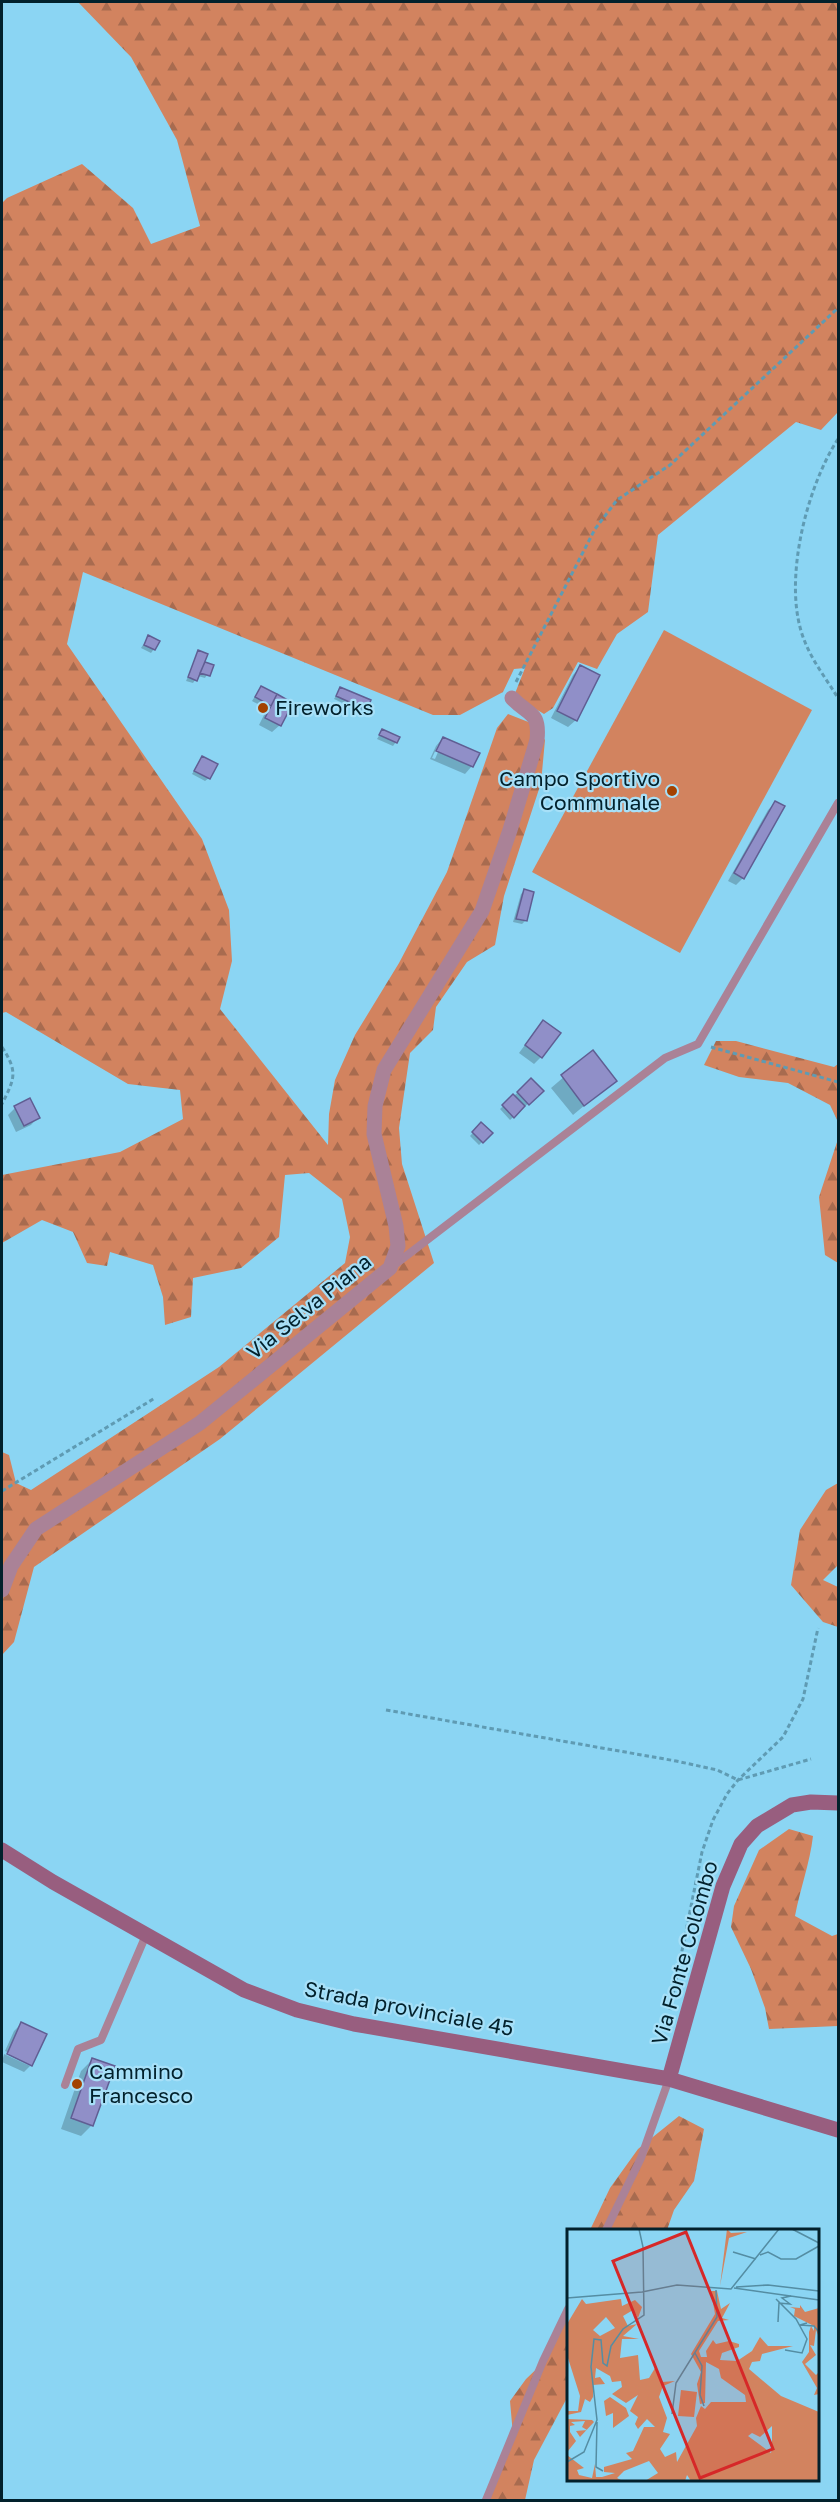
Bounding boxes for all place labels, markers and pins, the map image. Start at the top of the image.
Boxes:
place label: Fireworks [275,694,374,720]
marker: Fireworks [256,701,270,715]
place label: Campo Sportivo Communale [499,765,660,815]
marker: Campo Sportivo Communale [665,784,679,798]
place label: Cammino Francesco [89,2058,193,2108]
marker: Cammino Francesco [70,2077,84,2091]

